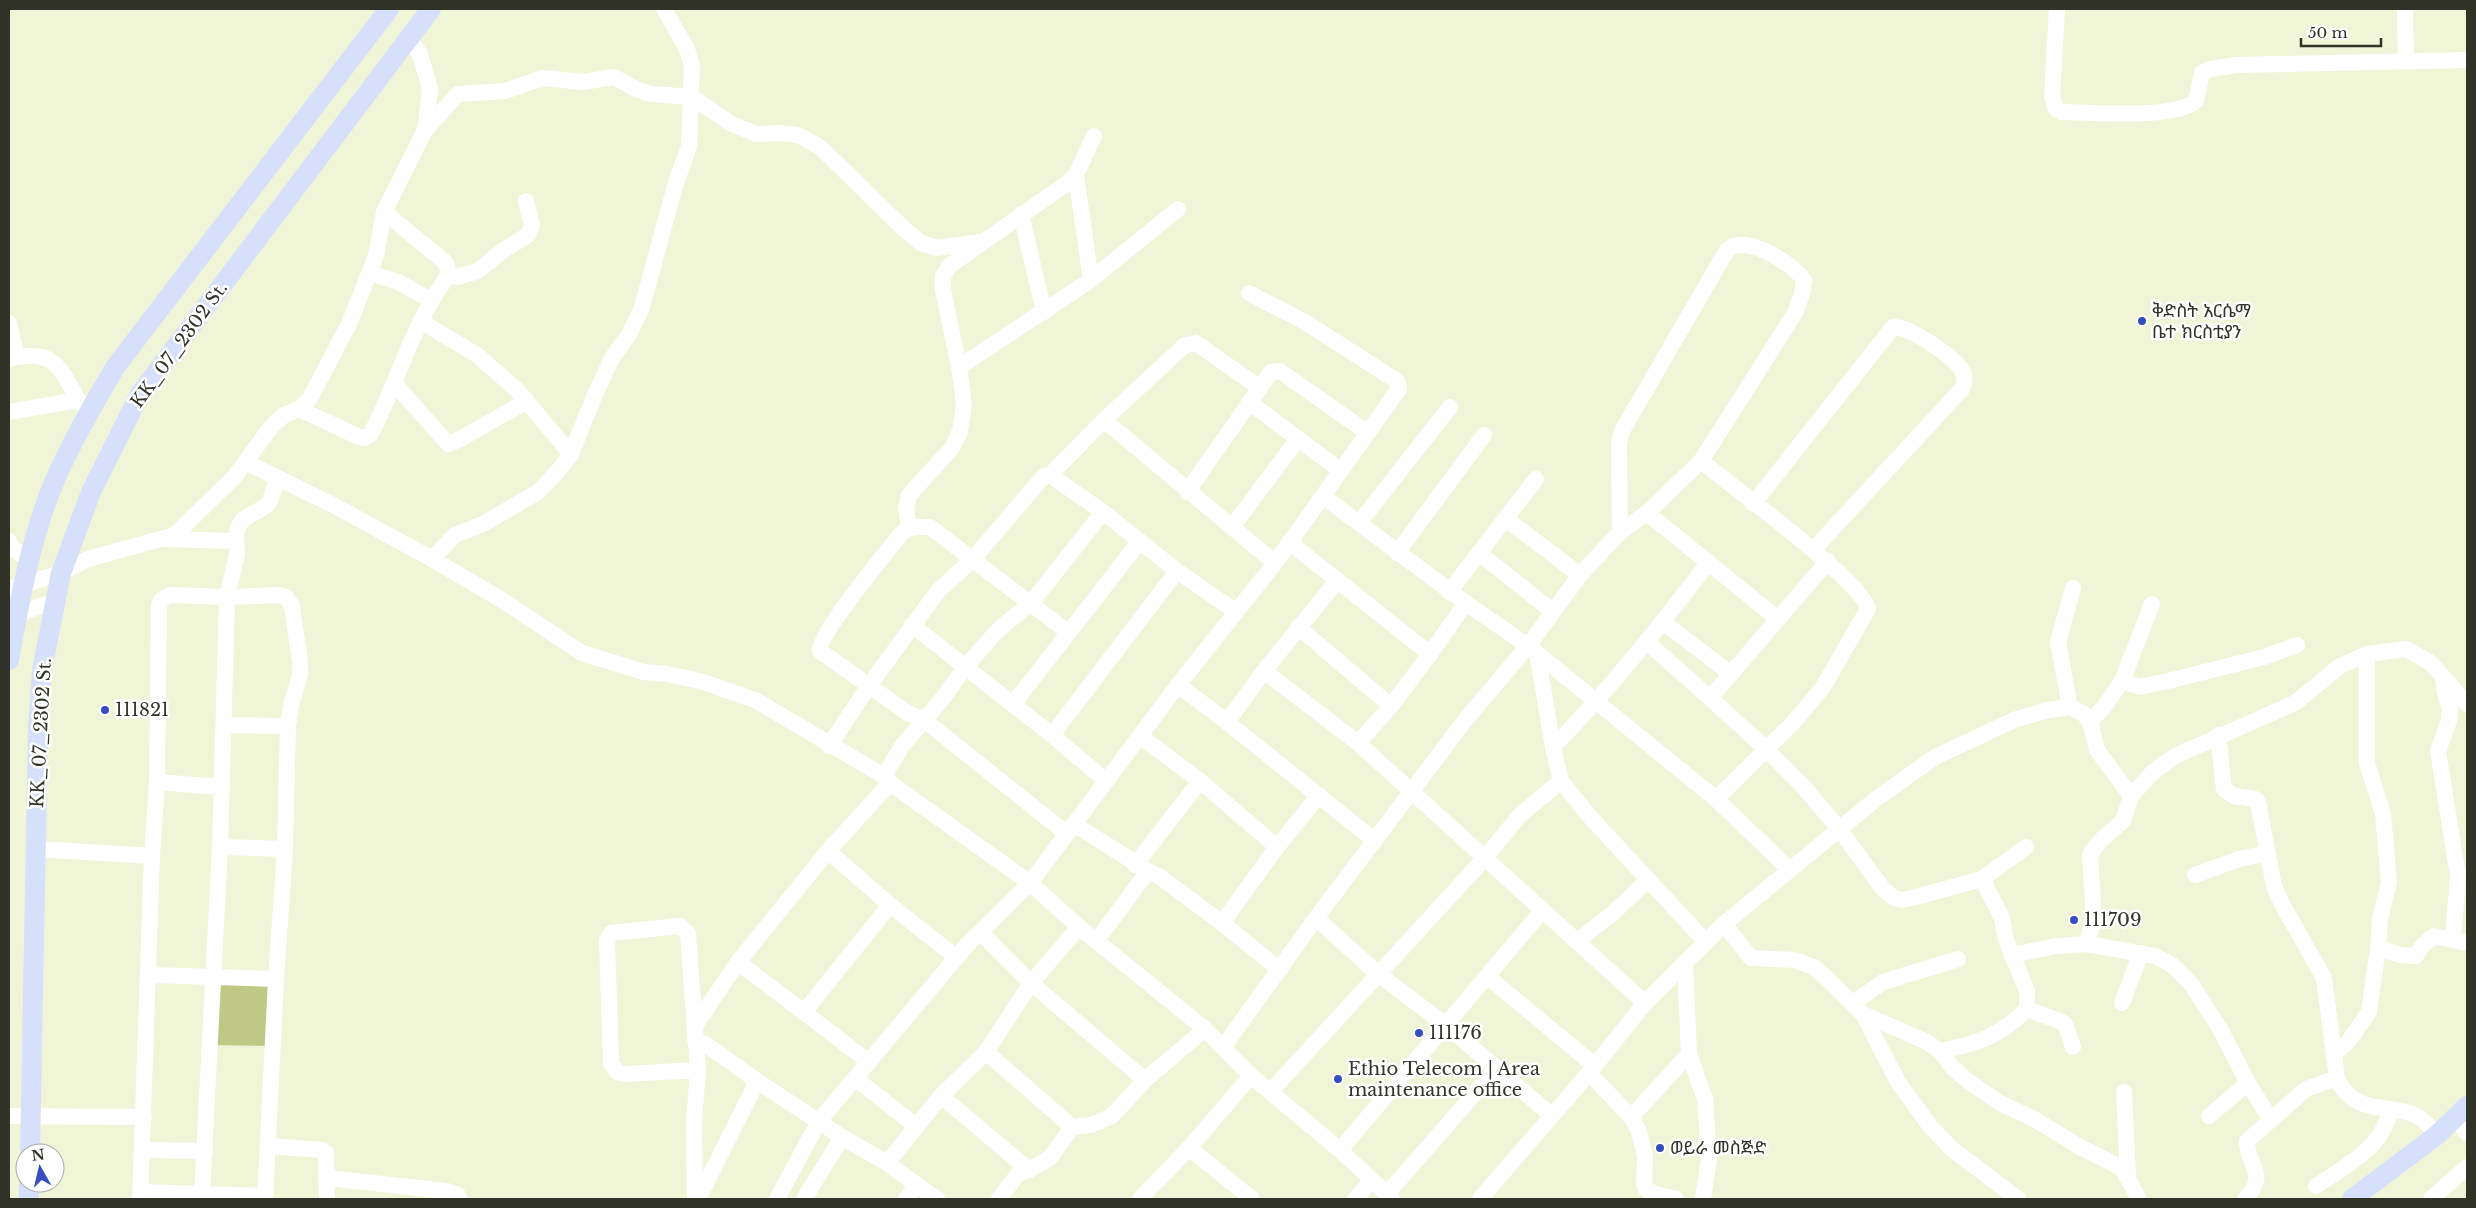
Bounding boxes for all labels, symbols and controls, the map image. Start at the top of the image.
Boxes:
scale bar [2301,15,2381,47]
text: 50 m [2308,23,2348,42]
street label: KK_07_2302 St. [126,278,232,412]
place label: ቅድስት አርሴማ ቤተ ክርስቲያን [2152,300,2251,343]
marker: ቅድስት አርሴማ ቤተ ክርስቲያን [2136,315,2148,327]
street label: KK_07_2302 St. [26,657,56,809]
place label: 111821 [115,699,169,721]
marker: 111821 [99,704,111,716]
place label: 111709 [2084,909,2142,931]
marker: 111709 [2068,914,2080,926]
place label: 111176 [1429,1022,1482,1044]
marker: 111176 [1413,1027,1425,1039]
place label: Ethio Telecom | Area maintenance office [1348,1058,1540,1101]
marker: Ethio Telecom | Area maintenance office [1332,1073,1344,1085]
place label: ወይራ መስጅድ [1670,1137,1766,1159]
marker: ወይራ መስጅድ [1654,1142,1666,1154]
north arrow [15,1143,65,1193]
text: N [30,1145,46,1165]

